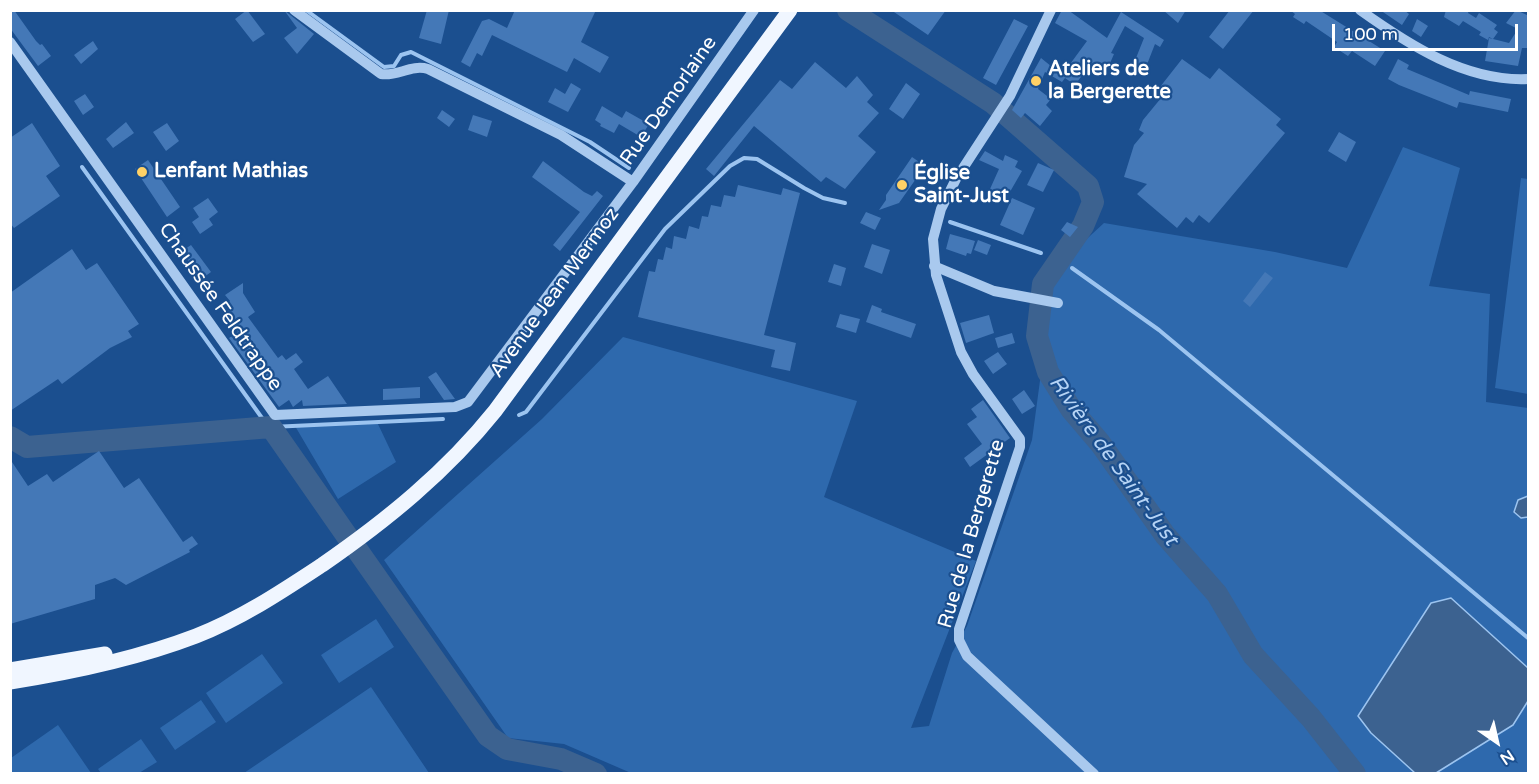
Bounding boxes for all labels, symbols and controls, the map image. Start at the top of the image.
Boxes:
scale bar [1335,12,1521,50]
text: 100 m [1343,23,1398,45]
street label: Rue Demorlaine [616,32,722,170]
place label: Ateliers de la Bergerette [1048,58,1171,105]
marker: Ateliers de la Bergerette [1029,74,1043,88]
place label: Lenfant Mathias [154,160,308,184]
place label: Église Saint-Just [914,162,1009,209]
marker: Lenfant Mathias [135,165,149,179]
marker: Église Saint-Just [895,178,909,192]
street label: Avenue Jean Mermoz [485,203,625,383]
street label: Chaussée Feldtrappe [153,218,287,396]
water label: Rivière de Saint-Just [1043,371,1183,551]
street label: Rue de la Bergerette [934,437,1010,631]
north arrow [1467,712,1527,772]
text: N [1496,745,1518,769]

